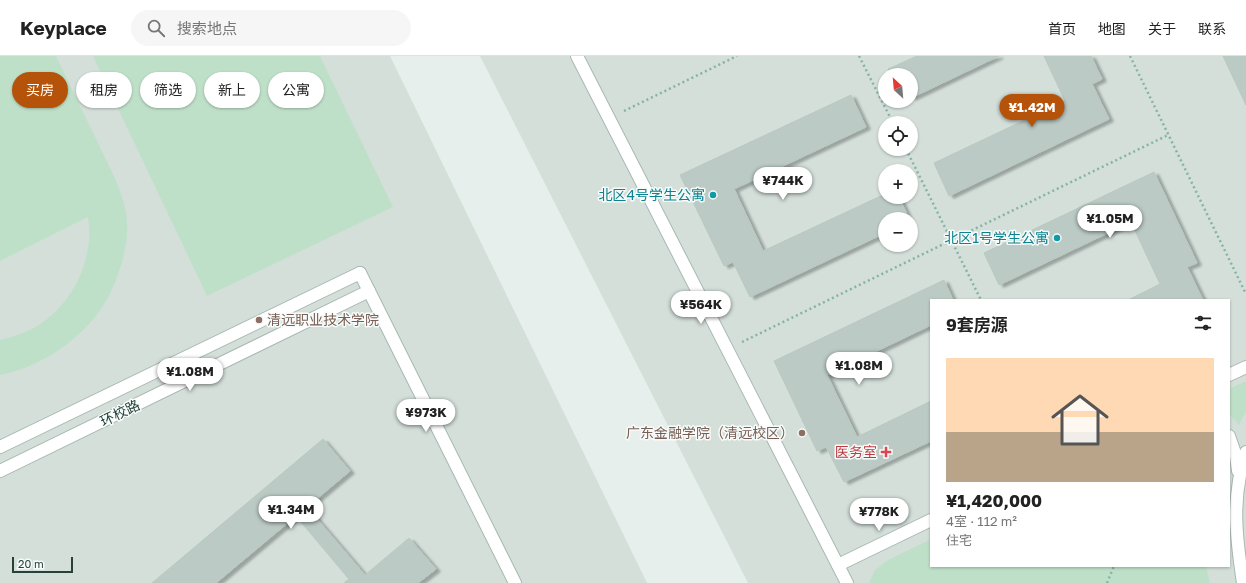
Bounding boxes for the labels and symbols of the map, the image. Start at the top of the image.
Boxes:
north arrow [878,68,918,108]
pin: ¥1.42M [999,94,1065,128]
pin: ¥744K [755,167,811,201]
place label: 北区4号学生公寓 [598,186,705,203]
marker: 北区4号学生公寓 [708,190,718,200]
pin: ¥1.05M [1077,205,1143,239]
place label: 北区1号学生公寓 [944,229,1049,246]
marker: 北区1号学生公寓 [1052,233,1062,243]
pin: ¥564K [673,291,729,325]
place label: 清远职业技术学院 [267,311,379,328]
marker: 清远职业技术学院 [254,315,264,325]
pin: ¥1.08M [826,352,892,386]
pin: ¥1.08M [157,358,223,392]
street label: 环校路 [97,396,142,429]
pin: ¥973K [398,399,454,433]
place label: 广东金融学院（清远校区） [626,424,794,441]
marker: 广东金融学院（清远校区） [797,428,807,438]
place label: 医务室 [835,443,877,460]
marker: 医务室 [880,446,892,458]
pin: ¥1.34M [258,496,324,530]
pin: ¥778K [851,498,907,532]
scale bar [12,555,73,574]

